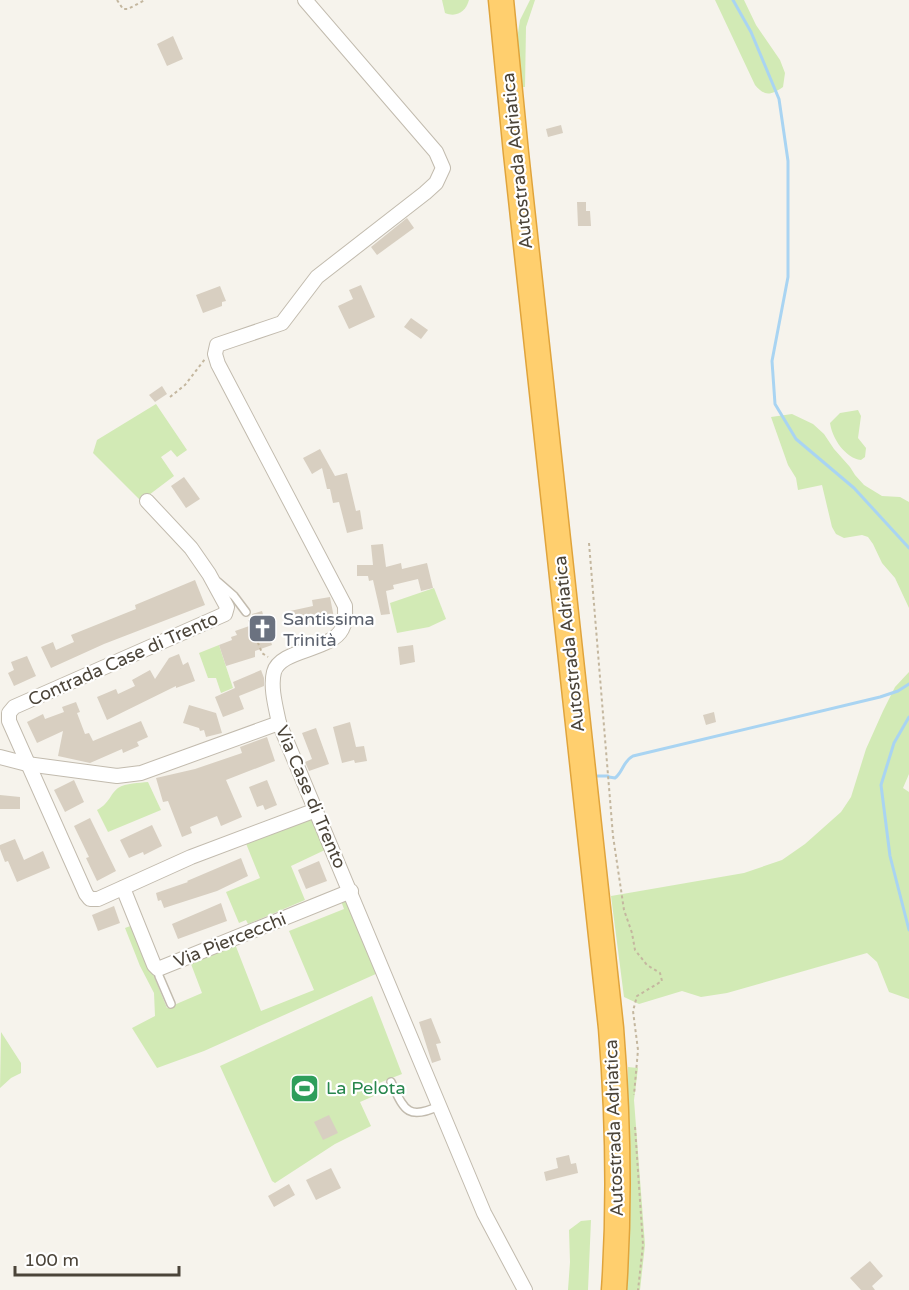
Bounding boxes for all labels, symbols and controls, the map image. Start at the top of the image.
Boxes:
street label: Autostrada Adriatica [497,72,537,250]
street label: Autostrada Adriatica [549,555,589,733]
street label: Contrada Case di Trento [25,607,221,711]
place label: Santissima Trinità [283,608,375,651]
church icon: Santissima Trinità [246,613,278,645]
street label: Via Case di Trento [271,722,351,872]
street label: Via Piercecchi [171,907,289,973]
street label: Autostrada Adriatica [600,1039,628,1217]
sports icon: La Pelota [289,1072,321,1104]
place label: La Pelota [326,1077,406,1099]
scale bar [15,1239,178,1277]
text: 100 m [24,1249,79,1271]

